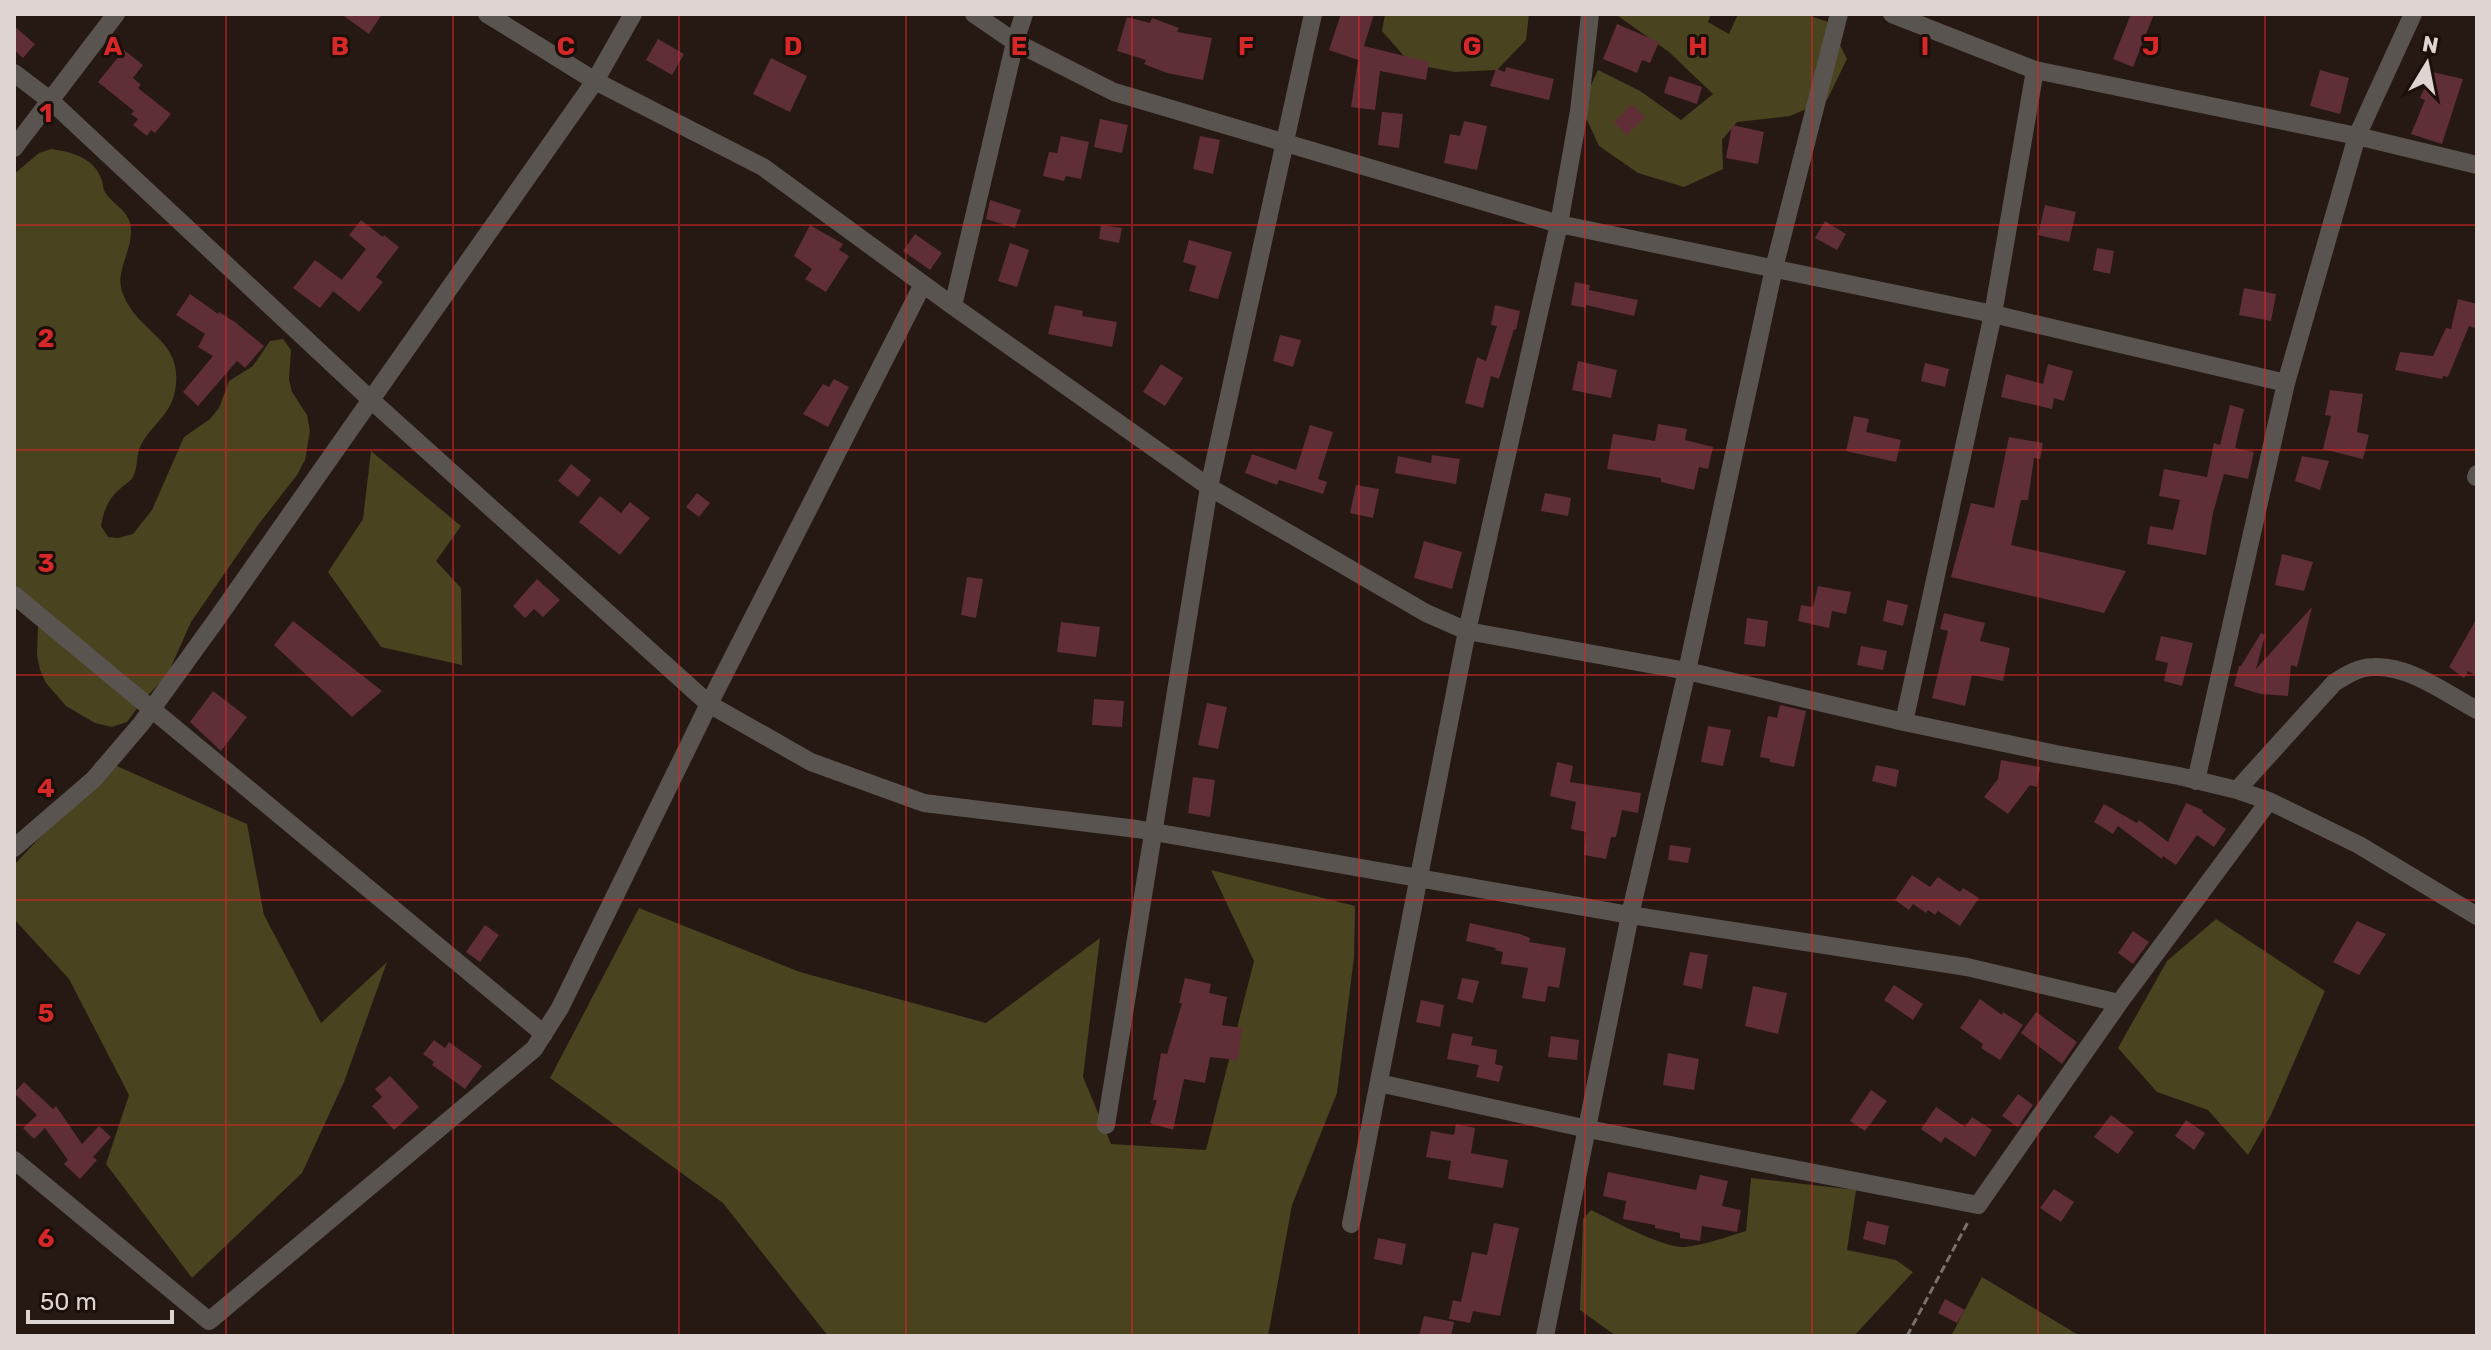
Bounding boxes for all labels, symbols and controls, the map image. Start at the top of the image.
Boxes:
north arrow [2387,24,2467,104]
text: N [2420,30,2441,59]
text: A [104,31,123,62]
text: B [331,31,349,62]
text: C [557,31,575,62]
text: D [784,31,802,62]
text: E [1011,31,1027,62]
text: F [1238,31,1254,62]
text: G [1463,31,1481,62]
text: H [1688,31,1708,62]
text: I [1921,31,1929,62]
text: J [2142,31,2160,62]
text: 1 [40,98,52,129]
text: 2 [38,323,54,354]
text: 3 [37,548,55,579]
text: 4 [37,773,55,804]
text: 5 [38,998,54,1029]
text: 6 [38,1223,55,1254]
scale bar [28,1274,172,1324]
text: 50 m [40,1288,97,1316]

